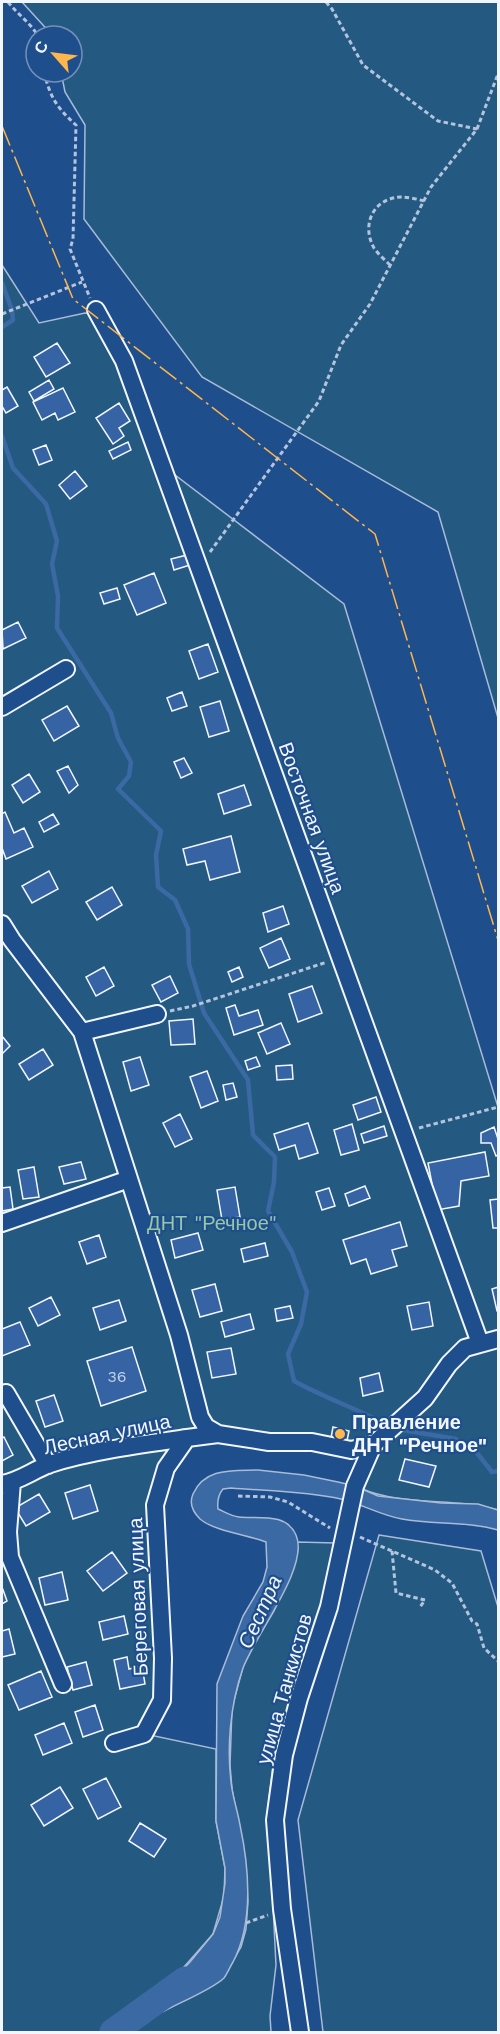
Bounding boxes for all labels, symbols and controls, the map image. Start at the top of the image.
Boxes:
north arrow [24,24,84,84]
text: С [30,37,53,57]
street label: Восточная улица [273,739,351,898]
park label: ДНТ "Речное" [147,1211,277,1235]
house number: 36 [107,1367,127,1386]
street label: Лесная улица [41,1409,173,1459]
place label: Правление ДНТ "Речное" [352,1410,487,1457]
marker: Правление ДНТ "Речное" [333,1427,347,1441]
street label: Береговая улица [123,1516,153,1677]
water label: Сестра [232,1571,287,1652]
street label: улица Танкистов [251,1611,317,1767]

